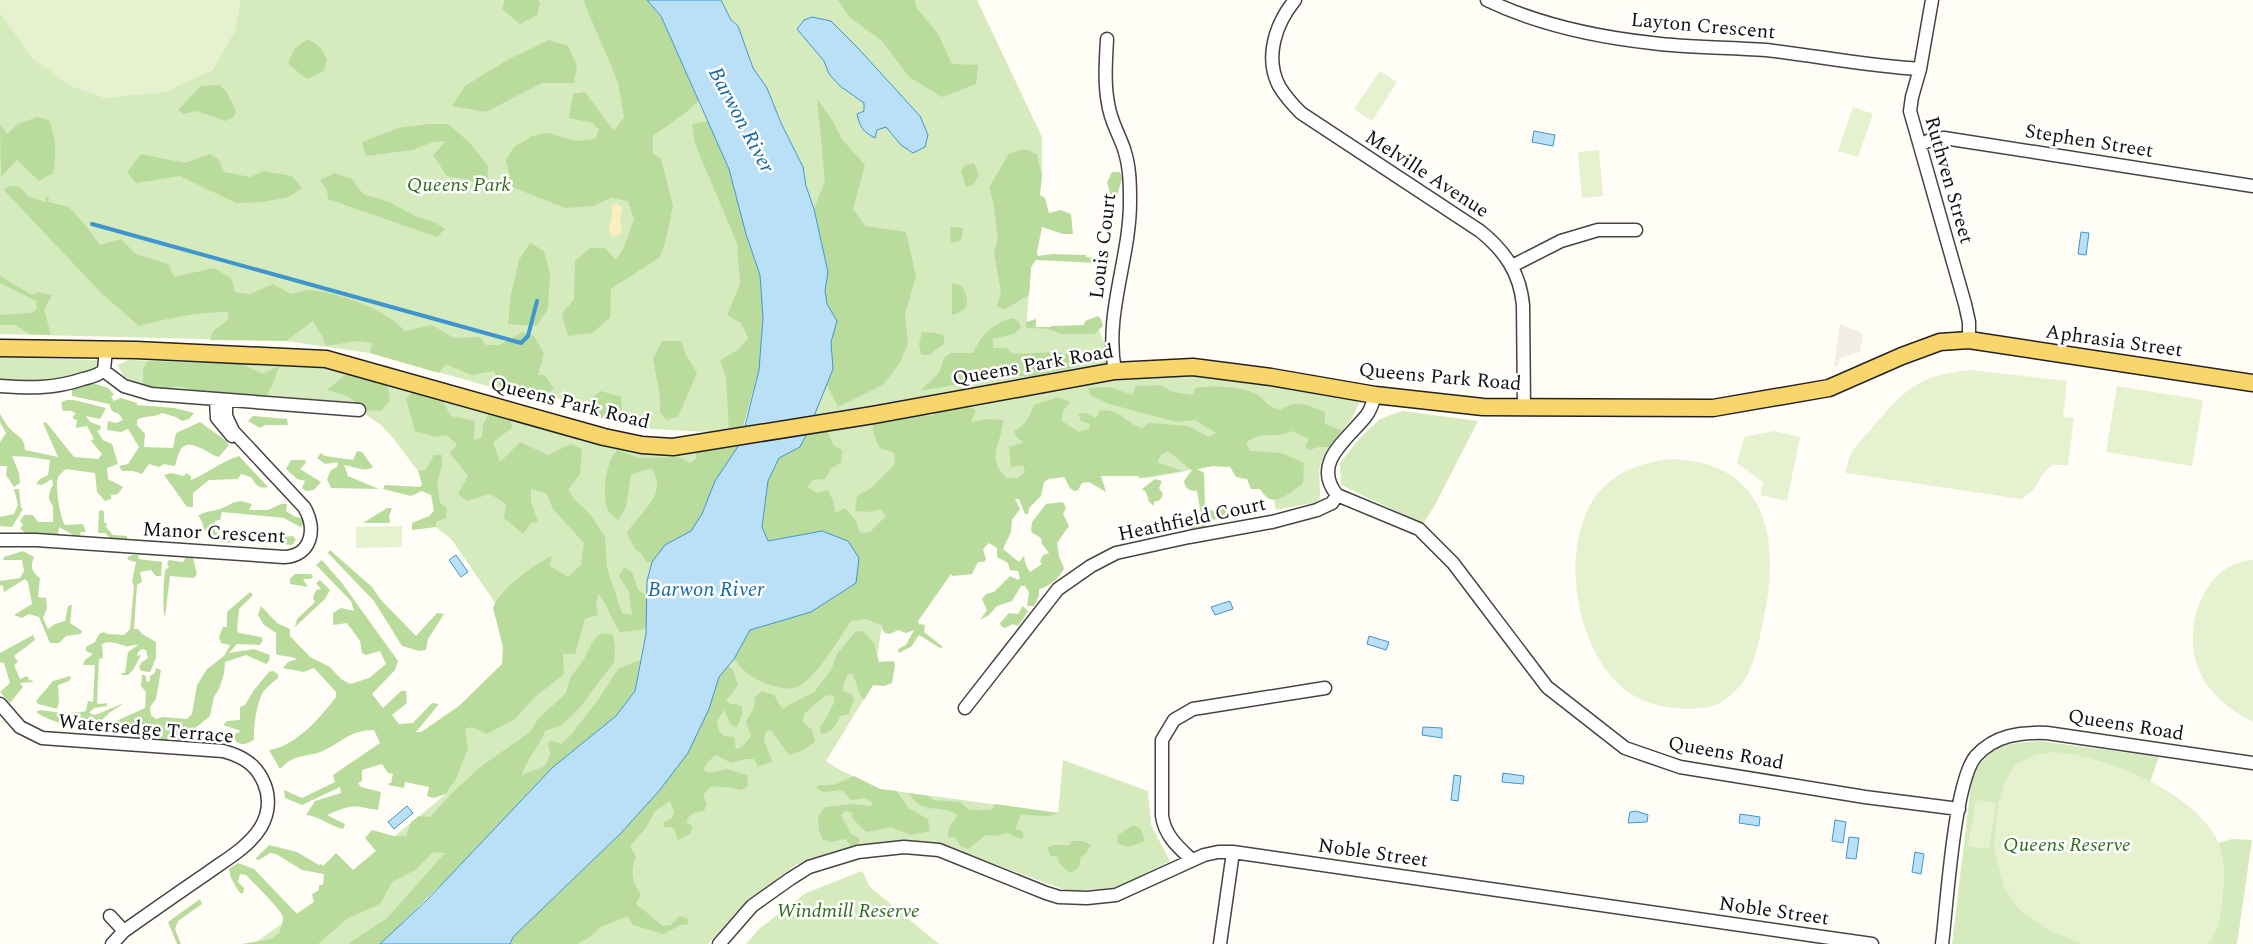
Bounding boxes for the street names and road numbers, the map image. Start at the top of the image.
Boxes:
street label: Layton Crescent [1629,5,1777,47]
street label: Ruthven Street [1916,113,1982,247]
street label: Stephen Street [2023,116,2155,166]
street label: Melville Avenue [1359,122,1495,226]
street label: Louis Court [1082,192,1124,300]
street label: Aphrasia Street [2044,317,2184,365]
street label: Queens Park Road [950,336,1116,394]
street label: Queens Park Road [1357,355,1523,399]
street label: Queens Park Road [487,369,653,437]
street label: Heathfield Court [1115,489,1269,549]
street label: Manor Crescent [142,514,286,552]
street label: Queens Road [2066,701,2186,749]
street label: Watersedge Terrace [57,706,235,752]
street label: Queens Road [1666,728,1786,778]
street label: Noble Street [1316,830,1430,876]
street label: Noble Street [1717,888,1831,934]

